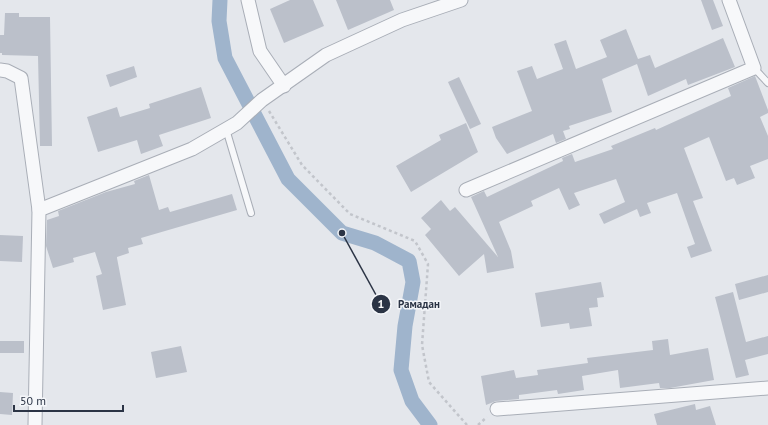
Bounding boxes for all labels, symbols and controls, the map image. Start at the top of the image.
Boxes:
callout: Рамадан [371,292,448,315]
text: 1 [378,296,384,311]
text: Рамадан [398,297,440,311]
scale bar [14,387,123,413]
text: 50 m [20,393,46,408]

